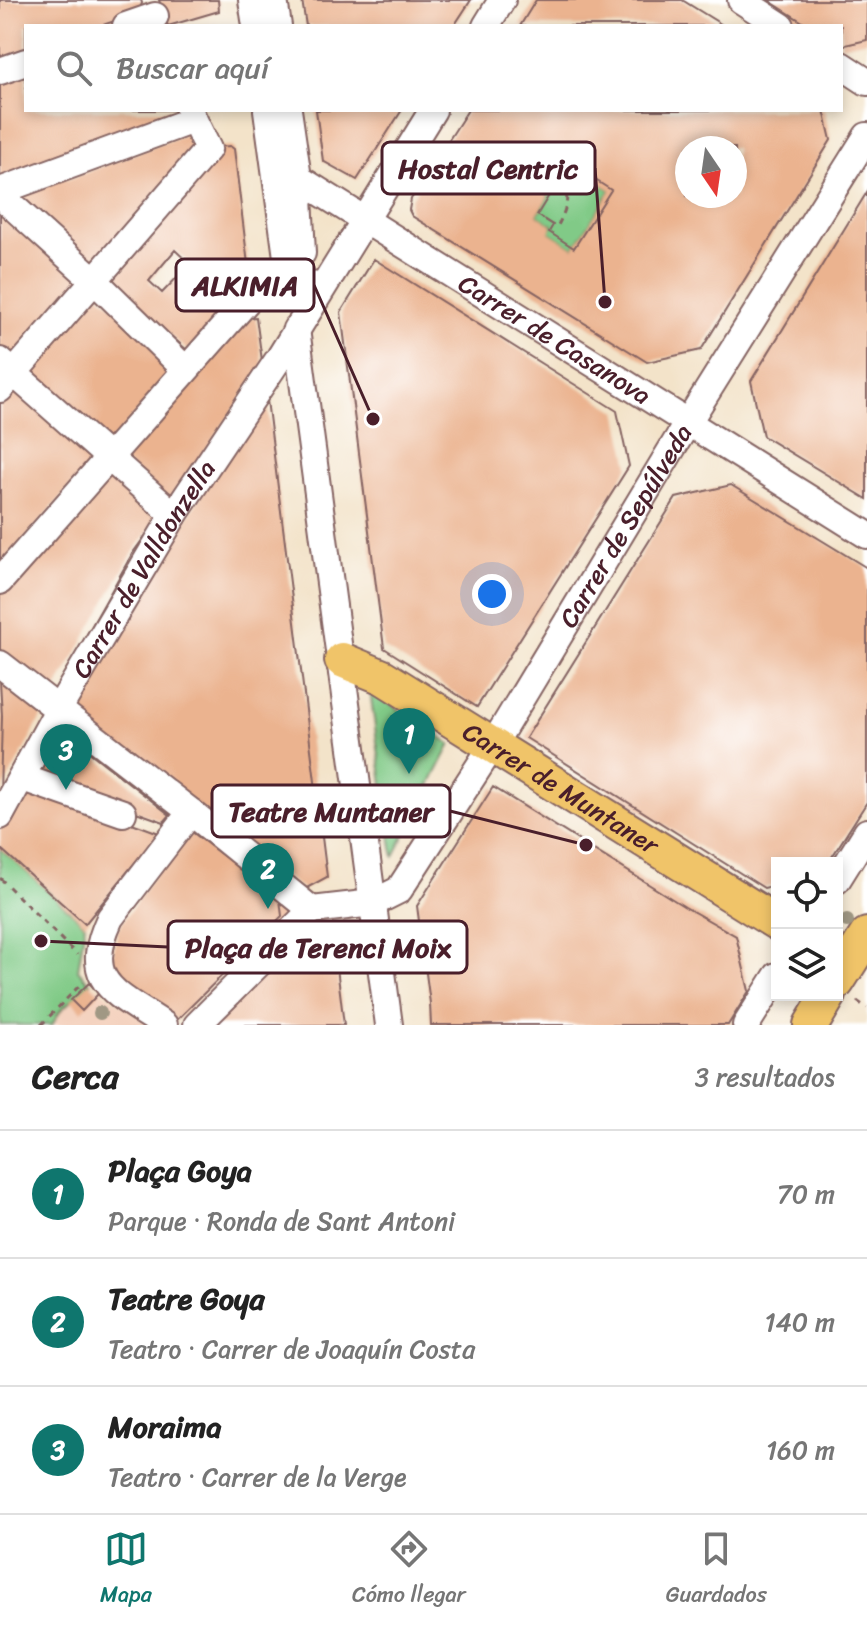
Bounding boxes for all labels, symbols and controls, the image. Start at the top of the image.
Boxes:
search box [24,24,843,112]
text: Buscar aquí [116,41,269,95]
icon: search [52,46,96,90]
north arrow [675,136,747,208]
callout: Hostal Centric [382,142,595,194]
text: Hostal Centric [398,144,579,193]
callout: ALKIMIA [176,259,314,311]
text: ALKIMIA [191,261,298,310]
street label: Carrer de Casanova [449,261,661,417]
street label: Carrer de Sepúlveda [546,415,705,637]
street label: Carrer de Valldonzella [59,450,228,687]
your location [472,574,512,614]
pin: 1 [383,708,435,774]
street label: Carrer de Muntaner [453,709,669,868]
pin: 3 [40,724,92,790]
callout: Teatre Muntaner [212,785,450,837]
text: Teatre Muntaner [228,787,436,836]
pin: 2 [242,843,294,909]
map controls [771,857,843,1001]
button: locate [771,857,843,929]
callout: Plaça de Terenci Moix [168,921,467,973]
text: Plaça de Terenci Moix [185,923,452,972]
button: layers [771,929,843,1001]
text: Cerca [32,1047,119,1107]
text: 3 resultados [695,1054,835,1100]
text: Plaça Goya [108,1144,252,1198]
text: 1 [52,1171,64,1217]
text: 70 m [777,1171,835,1217]
text: Parque · Ronda de Sant Antoni [108,1198,455,1244]
text: Teatre Goya [108,1272,264,1326]
text: 2 [50,1299,66,1345]
text: 140 m [764,1299,835,1345]
text: Teatro · Carrer de Joaquín Costa [108,1326,475,1372]
text: Moraima [108,1400,221,1454]
text: 3 [51,1427,65,1473]
text: 160 m [766,1427,835,1473]
text: Teatro · Carrer de la Verge [108,1454,407,1500]
tab: Mapa [100,1527,152,1614]
tab: Cómo llegar [352,1527,466,1614]
tab: Guardados [666,1527,767,1614]

